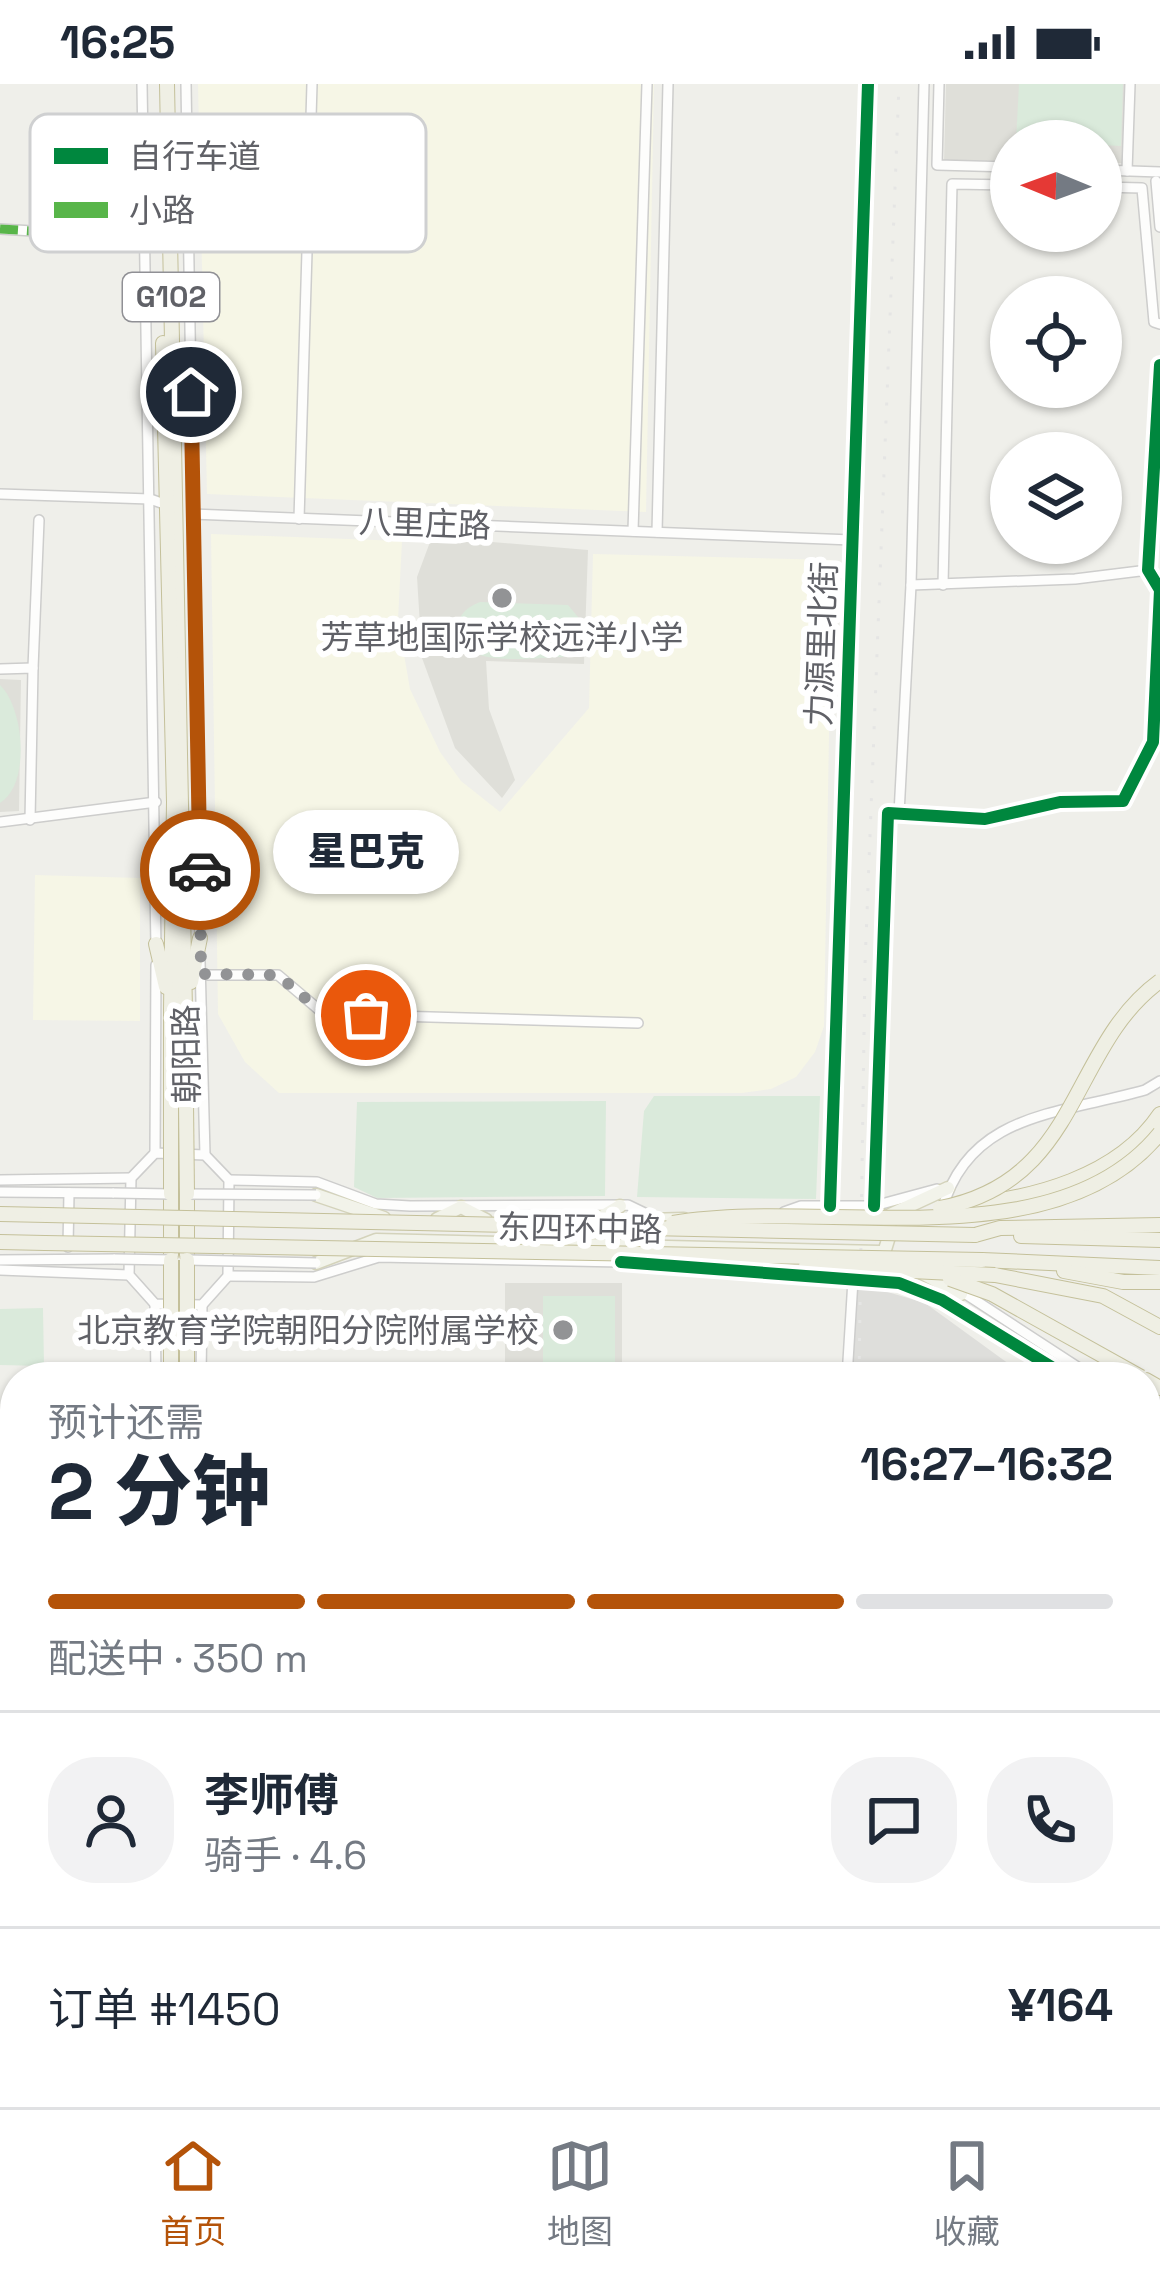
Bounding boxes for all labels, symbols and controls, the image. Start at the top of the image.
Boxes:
text: 16:25 [60,14,175,71]
legend [30,114,426,252]
north arrow [990,120,1122,252]
map controls [990,120,1122,564]
text: 自行车道 [129,136,261,178]
text: 小路 [129,190,195,232]
road number: G102 [123,273,219,321]
button: locate [990,276,1122,408]
pin [140,341,242,443]
icon: home [158,359,224,425]
button: layers [990,432,1122,564]
street label: 八里庄路 [358,501,492,547]
street label: 力源里北街 [798,561,846,727]
marker: 芳草地国际学校远洋小学 [489,585,515,611]
place label: 芳草地国际学校远洋小学 [321,617,684,659]
courier [140,810,260,930]
callout: 星巴克 [273,811,459,895]
text: 星巴克 [307,827,425,876]
icon: car [167,837,233,903]
pin [315,964,417,1066]
icon: bag [333,982,399,1048]
street label: 朝阳路 [165,1004,209,1104]
street label: 东四环中路 [497,1207,663,1251]
place label: 北京教育学院朝阳分院附属学校 [77,1310,539,1352]
marker: 北京教育学院朝阳分院附属学校 [550,1317,576,1343]
text: 预计还需 [48,1398,204,1447]
text: 16:27–16:32 [860,1436,1113,1493]
text: 2 分钟 [48,1442,270,1542]
text: 配送中 · 350 m [48,1634,308,1683]
button: person [48,1757,174,1883]
button: chat [831,1757,957,1883]
button: phone [987,1757,1113,1883]
text: 李师傅 [204,1767,339,1824]
text: 骑手 · 4.6 [204,1831,367,1880]
text: ¥164 [1008,1977,1113,2034]
text: 订单 #1450 [48,1981,281,2038]
tab: 首页 [160,2133,226,2253]
tab: 地图 [547,2133,613,2253]
tab: 收藏 [934,2133,1000,2253]

